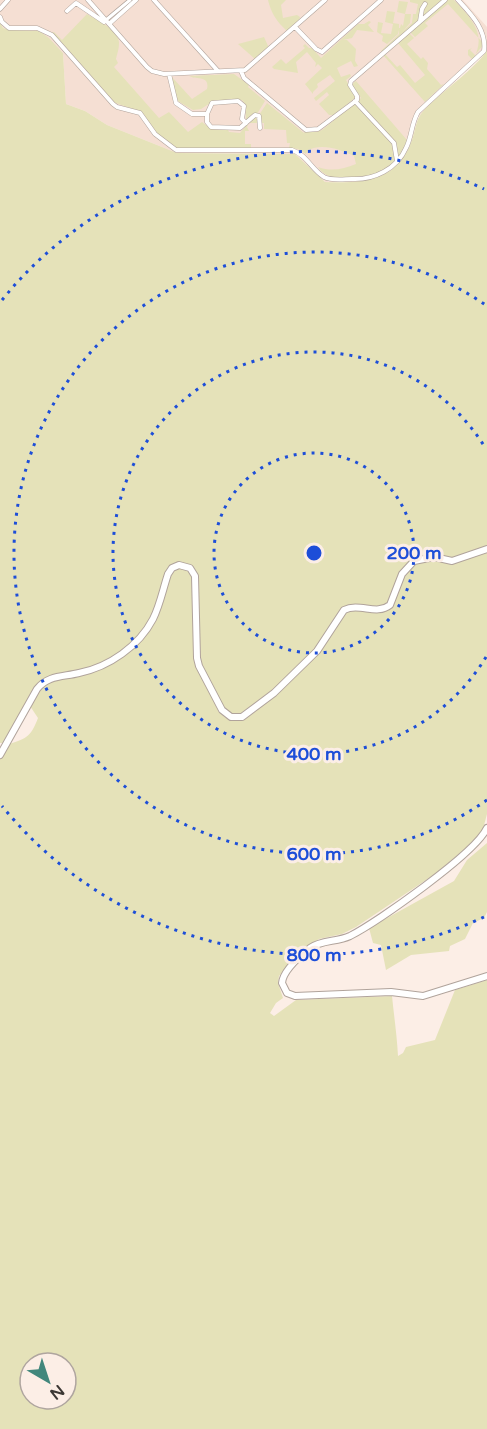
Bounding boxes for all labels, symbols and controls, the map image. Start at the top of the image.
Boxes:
text: 200 m [386,542,442,564]
centre of rings [304,543,324,563]
text: 400 m [286,743,342,765]
text: 600 m [286,843,342,865]
text: 800 m [286,944,342,966]
north arrow [18,1351,78,1411]
text: N [46,1380,68,1404]

